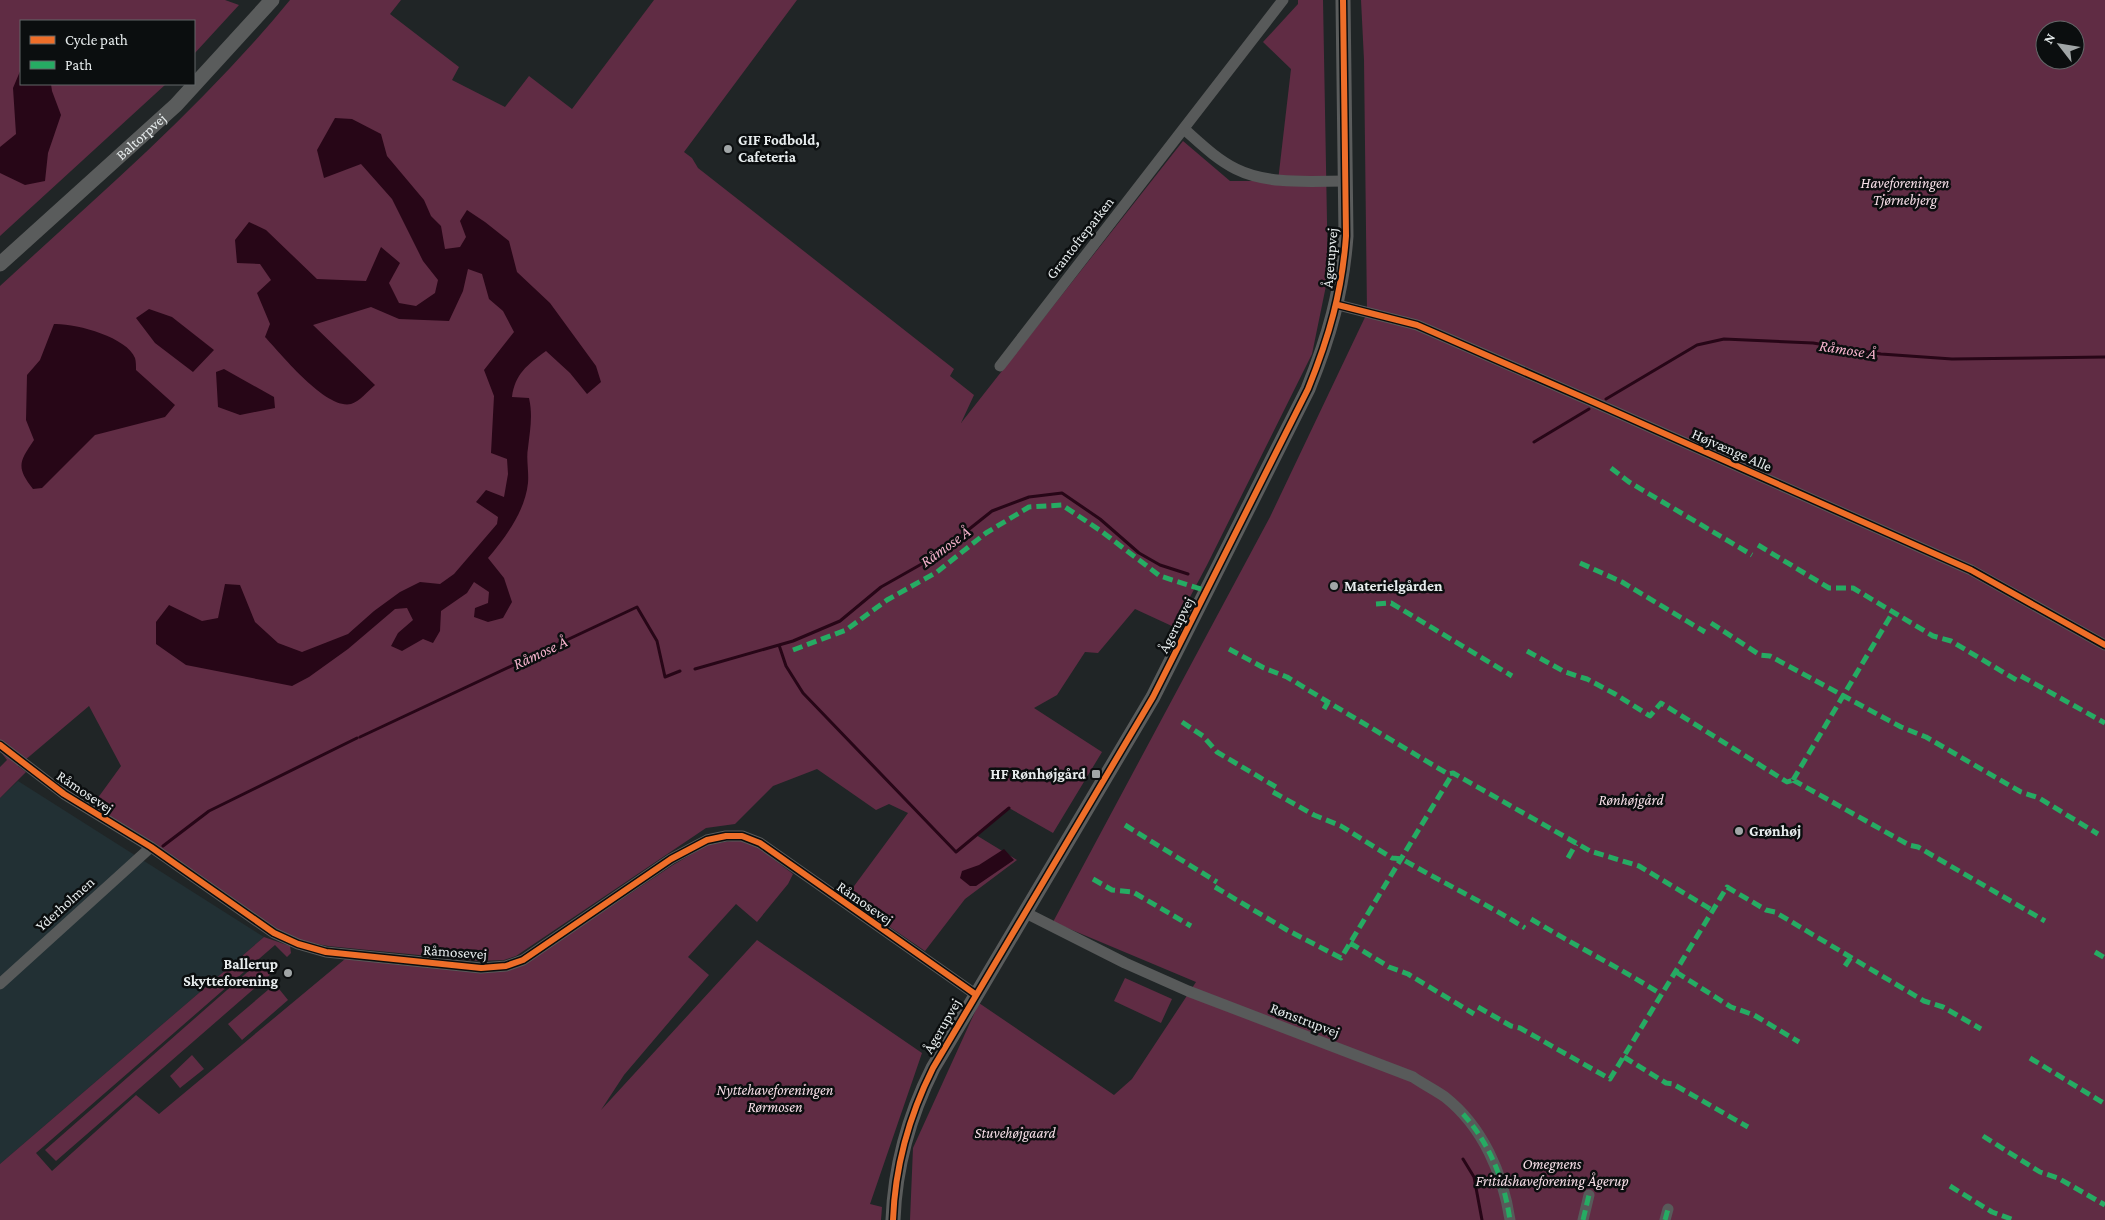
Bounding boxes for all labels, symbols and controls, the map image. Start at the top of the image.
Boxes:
legend [20,20,195,85]
north arrow [2035,20,2085,70]
text: N [2040,30,2058,47]
text: Cycle path [65,32,128,49]
text: Path [65,57,92,73]
street label: Baltorpvej [113,110,170,163]
place label: GIF Fodbold, Cafeteria [738,132,820,165]
marker: GIF Fodbold, Cafeteria [722,143,734,155]
park label: Haveforeningen Tjørnebjerg [1861,175,1950,209]
street label: Grantofteparken [1043,194,1118,283]
street label: Ågerupvej [1318,227,1342,289]
water label: Råmose Å [1818,337,1878,362]
street label: Højvænge Alle [1689,425,1775,476]
water label: Råmose Å [917,523,974,570]
place label: Materielgården [1344,578,1443,594]
marker: Materielgården [1328,580,1340,592]
street label: Ågerupvej [1154,594,1198,656]
water label: Råmose Å [510,633,570,672]
place label: HF Rønhøjgård [990,766,1087,783]
street label: Råmosevej [53,767,116,817]
marker: HF Rønhøjgård [1090,768,1102,780]
park label: Rønhøjgård [1598,792,1665,809]
place label: Grønhøj [1749,823,1801,840]
marker: Grønhøj [1733,825,1745,837]
street label: Yderholmen [33,874,97,934]
street label: Råmosevej [834,878,896,929]
street label: Råmosevej [422,942,488,963]
place label: Ballerup Skytteforening [183,956,278,989]
marker: Ballerup Skytteforening [282,967,294,979]
street label: Ågerupvej [919,995,965,1057]
street label: Rønstrupvej [1268,1000,1342,1041]
park label: Nyttehaveforeningen Rørmosen [717,1082,834,1115]
park label: Stuvehøjgaard [975,1125,1056,1142]
park label: Omegnens Fritidshaveforening Ågerup [1475,1156,1629,1190]

